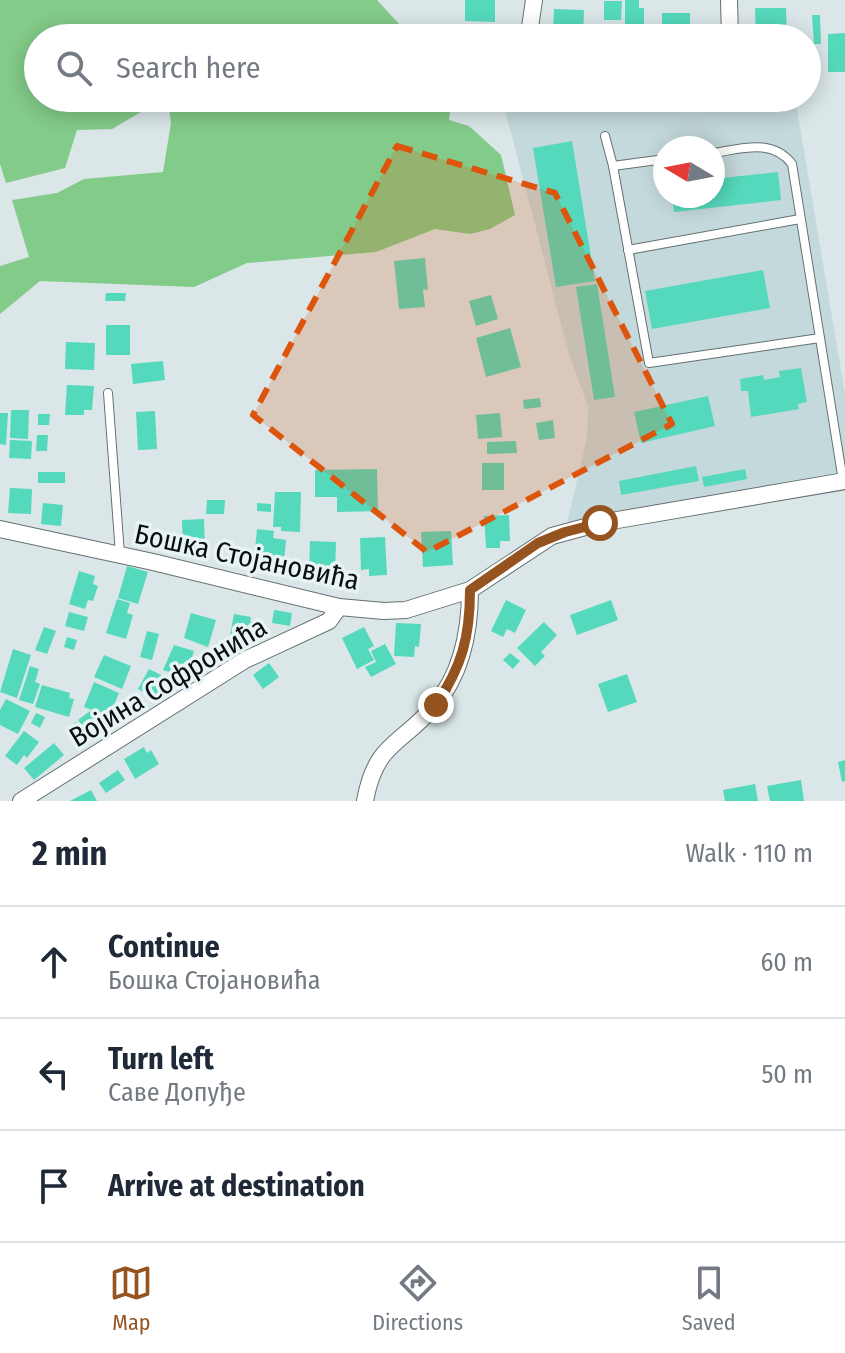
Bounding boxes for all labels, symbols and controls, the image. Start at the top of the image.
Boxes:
search box [24,24,821,112]
icon: search [52,46,96,90]
text: Search here [116,50,261,86]
north arrow [653,136,725,208]
route start [582,505,618,541]
street label: Бошка Стојановића [132,517,362,597]
street label: Војина Софронића [63,610,273,754]
route end [418,687,454,723]
text: 2 min [32,833,107,874]
text: Walk · 110 m [686,838,813,869]
text: Continue [108,929,220,965]
icon: ahead [32,940,76,984]
text: 60 m [760,947,813,978]
text: Бошка Стојановића [108,965,320,996]
text: Turn left [108,1041,214,1077]
icon: left [32,1052,76,1096]
text: 50 m [761,1059,813,1090]
text: Саве Допуђе [108,1077,246,1108]
icon: arrive [32,1164,76,1208]
text: Arrive at destination [108,1168,365,1204]
tab: Map [109,1261,153,1336]
tab: Directions [372,1261,463,1336]
tab: Saved [682,1261,736,1336]

